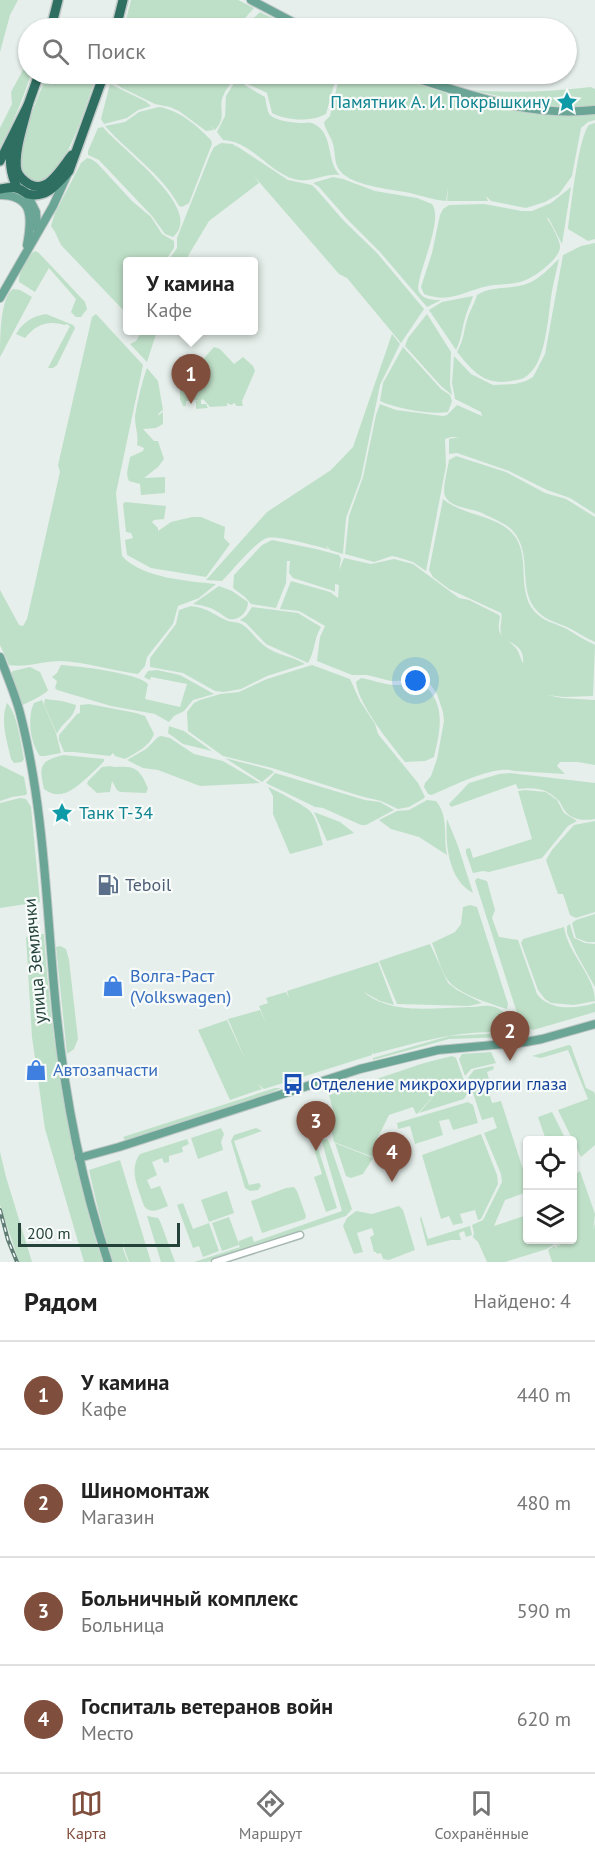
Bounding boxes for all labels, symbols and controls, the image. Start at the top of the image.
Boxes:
search box [18,18,577,84]
icon: search [39,35,72,68]
text: Поиск [87,37,146,65]
place label: Памятник А. И. Покрышкину [330,90,551,113]
place icon: Памятник А. И. Покрышкину [555,90,579,114]
popup [123,257,258,335]
text: У камина [146,269,235,297]
text: Кафе [146,297,192,323]
pin: 1 [172,354,210,404]
your location [401,666,430,695]
place icon: Танк Т-34 [50,801,74,825]
place label: Танк Т-34 [79,801,153,824]
fuel station icon: Teboil [96,873,120,897]
place label: Teboil [125,873,172,896]
street label: улица Землячки [18,897,51,1025]
place label: Волга-Раст (Volkswagen) [130,964,231,1008]
shop icon: Волга-Раст (Volkswagen) [101,974,125,998]
pin: 2 [490,1012,530,1061]
shop icon: Автозапчасти [24,1058,48,1082]
place label: Автозапчасти [53,1058,158,1081]
bus stop icon: Отделение микрохирургии глаза [281,1072,305,1096]
place label: Отделение микрохирургии глаза [310,1072,567,1095]
pin: 3 [296,1102,336,1151]
pin: 4 [372,1132,412,1182]
map controls [523,1136,577,1244]
button: locate [523,1136,577,1190]
button: layers [523,1190,577,1244]
scale bar [18,1220,180,1248]
text: 200 m [27,1223,70,1243]
text: Рядом [24,1285,98,1318]
text: Найдено: 4 [474,1288,571,1314]
text: У камина [81,1368,169,1396]
text: 1 [38,1382,49,1408]
text: 440 m [517,1382,571,1408]
text: Кафе [81,1396,127,1422]
text: Шиномонтаж [81,1476,209,1504]
text: 2 [38,1490,49,1516]
text: 480 m [517,1490,571,1516]
text: Магазин [81,1504,155,1530]
text: Больничный комплекс [81,1584,298,1612]
text: 3 [38,1598,49,1624]
text: 590 m [517,1598,571,1624]
text: Больница [81,1612,165,1638]
text: Госпиталь ветеранов войн [81,1692,333,1720]
text: 4 [38,1706,49,1732]
text: 620 m [517,1706,571,1732]
text: Место [81,1720,134,1746]
tab: Карта [66,1787,107,1843]
tab: Маршрут [239,1787,302,1843]
tab: Сохранённые [434,1787,529,1843]

